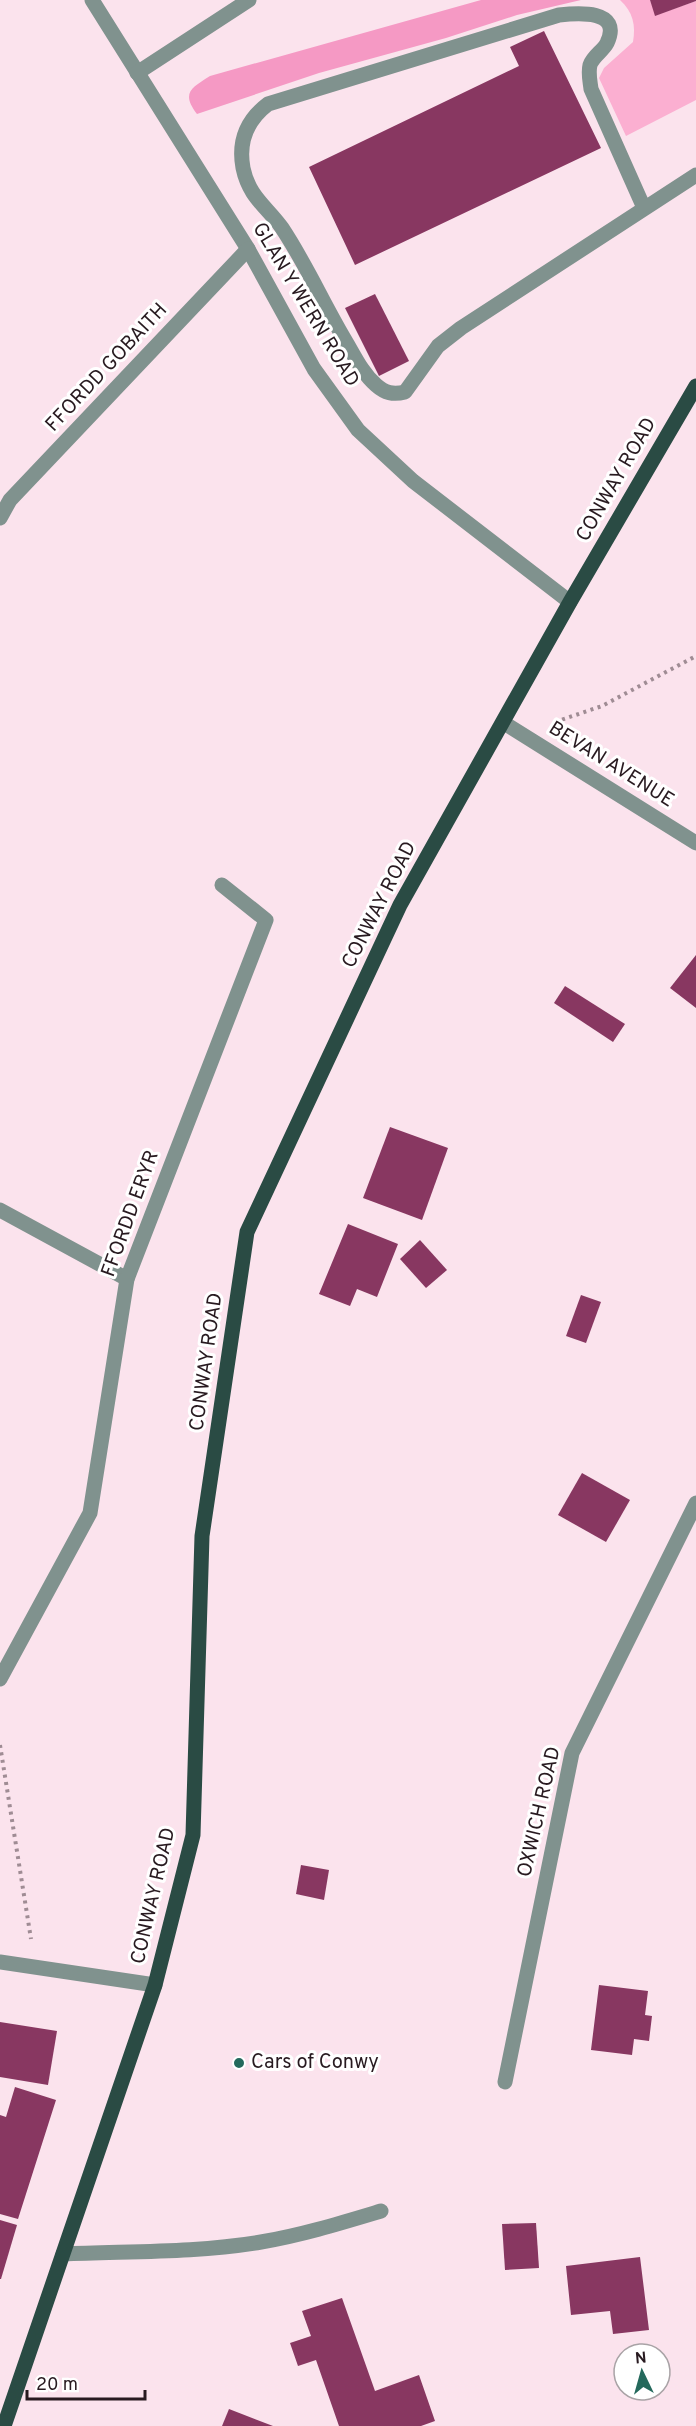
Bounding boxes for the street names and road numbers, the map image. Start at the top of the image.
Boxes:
street label: GLAN Y WERN ROAD [246,218,364,392]
street label: FFORDD GOBAITH [40,298,174,438]
street label: CONWAY ROAD [571,413,663,547]
street label: BEVAN AVENUE [543,716,679,814]
street label: CONWAY ROAD [337,837,423,973]
street label: FFORDD ERYR [96,1147,166,1281]
street label: CONWAY ROAD [184,1291,230,1433]
street label: OXWICH ROAD [512,1744,568,1880]
street label: CONWAY ROAD [126,1825,182,1967]

